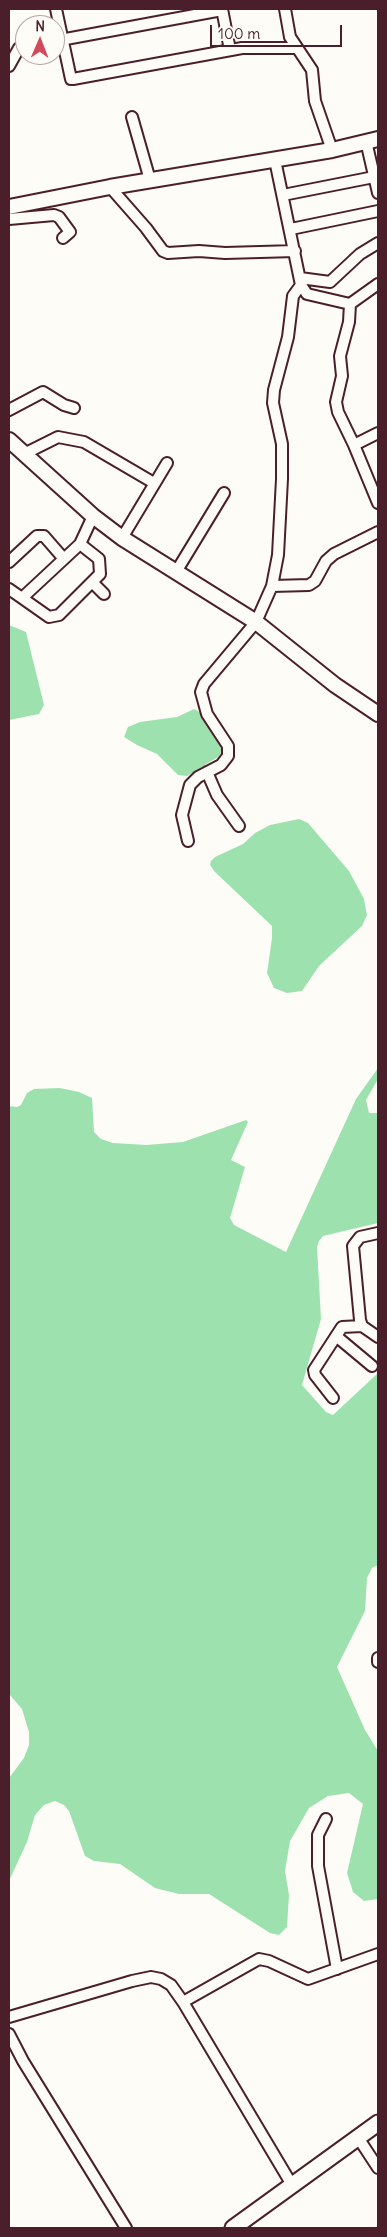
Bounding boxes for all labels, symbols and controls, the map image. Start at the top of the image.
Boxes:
north arrow [15,15,65,65]
scale bar [212,15,344,47]
text: N [35,17,45,35]
text: 100 m [218,24,260,43]

